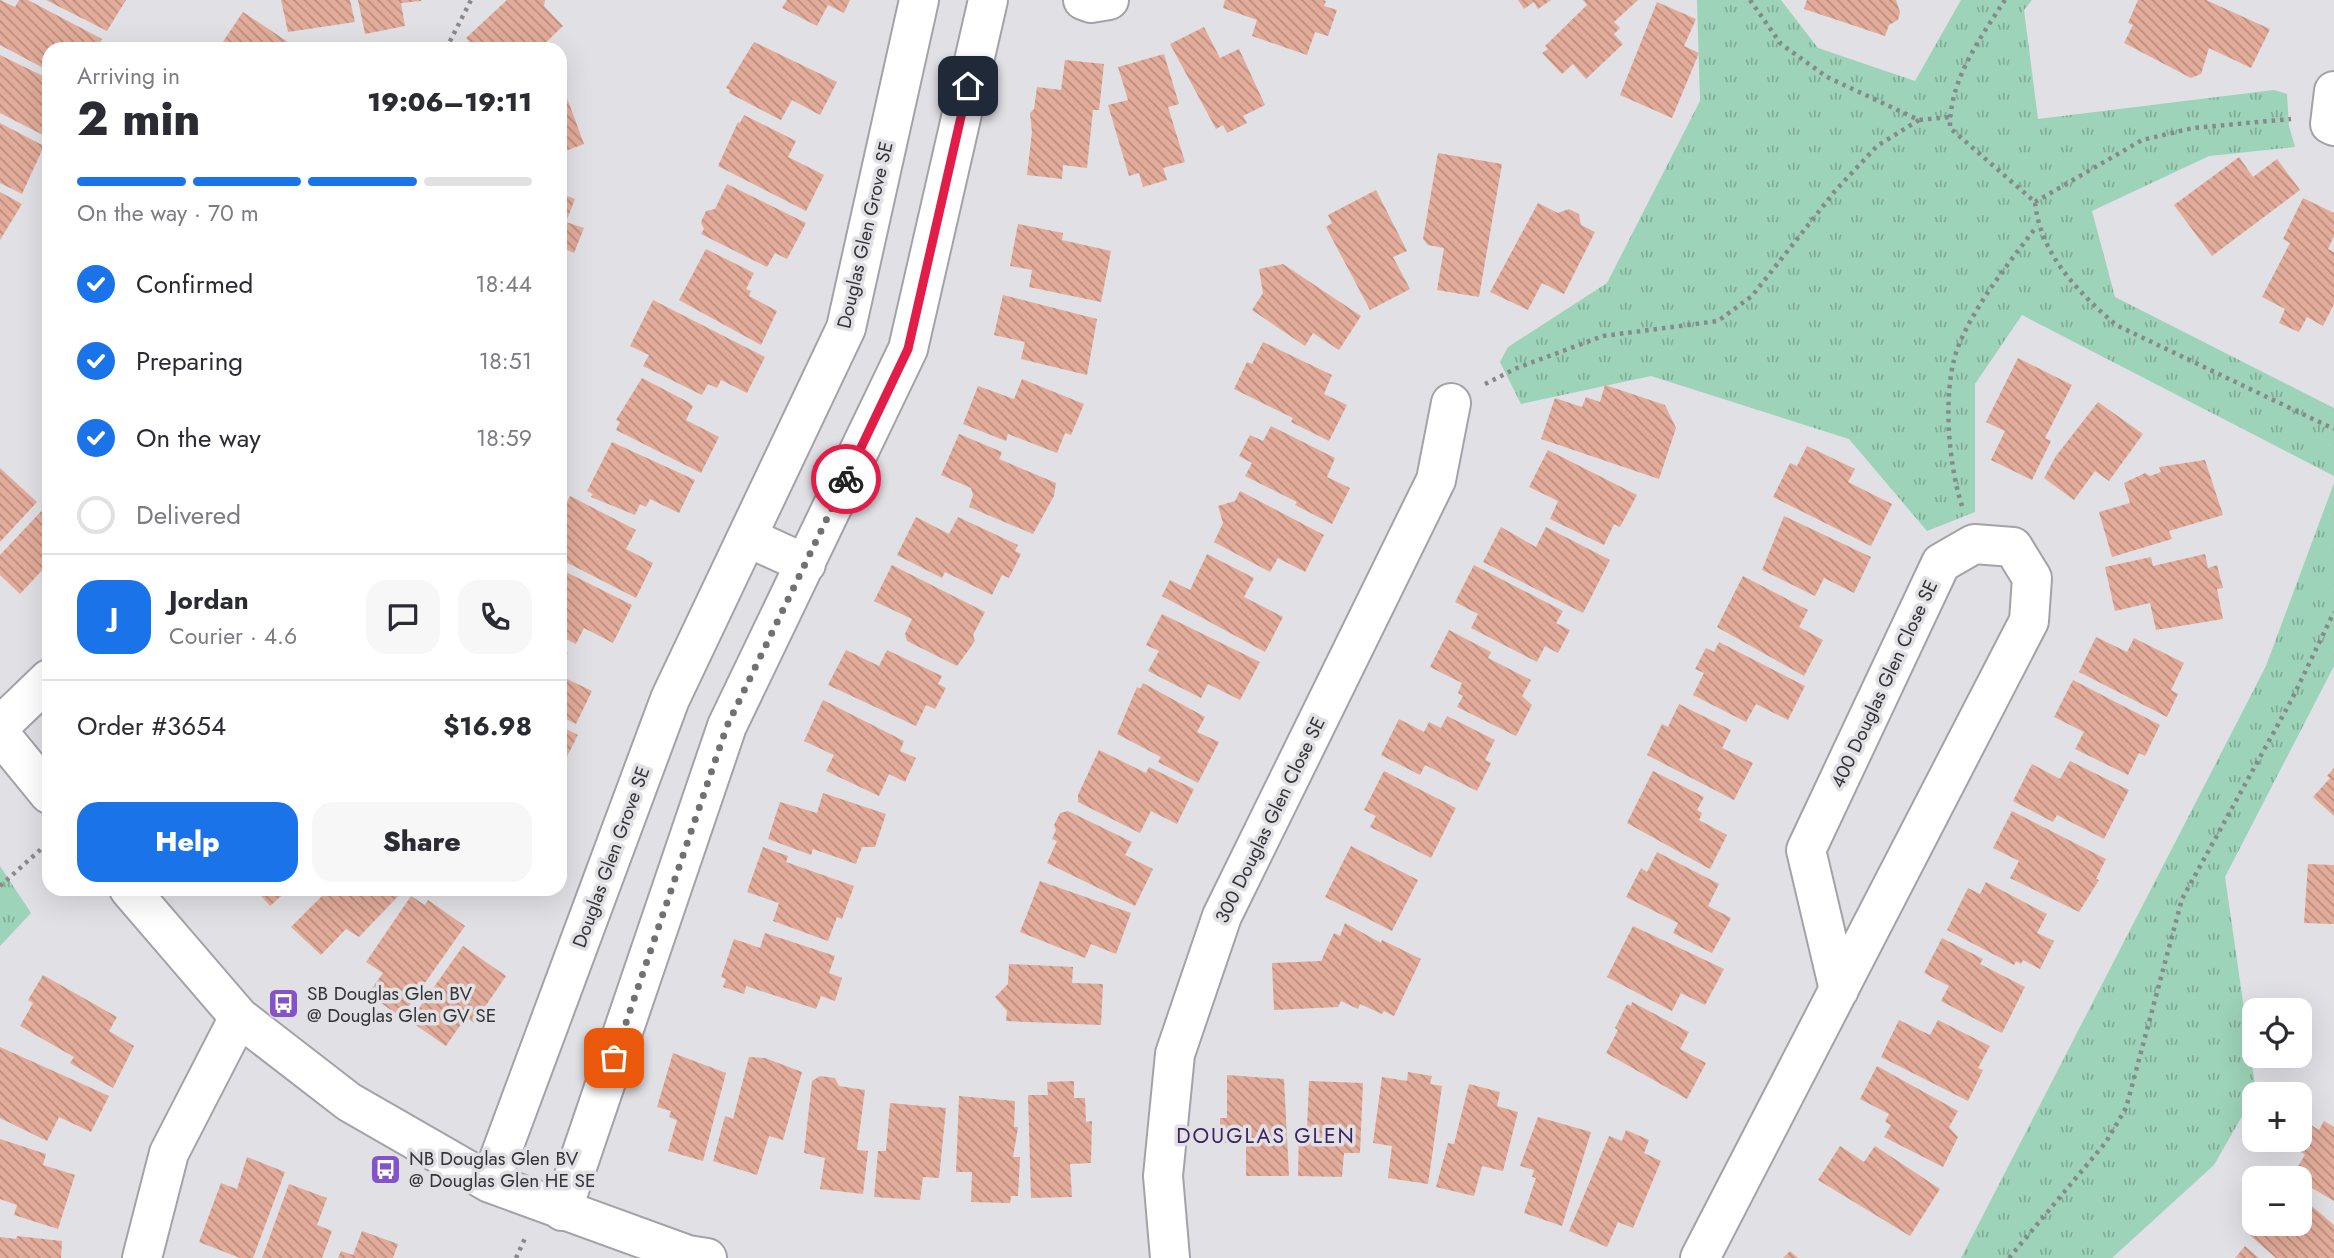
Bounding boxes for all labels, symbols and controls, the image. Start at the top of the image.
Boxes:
pin [938,56,998,116]
text: Arriving in [77,59,180,93]
icon: home [949,67,987,105]
text: 19:06–19:11 [367,83,532,121]
text: 2 min [77,86,201,152]
street label: Douglas Glen Grove SE [830,139,900,331]
text: On the way · 70 m [77,196,259,230]
icon: check [77,265,115,303]
text: Confirmed [136,265,253,303]
text: 18:44 [475,267,532,301]
icon: check [77,342,115,380]
text: Preparing [136,342,243,380]
text: 18:51 [479,344,532,378]
icon: check [77,419,115,457]
text: On the way [136,419,261,457]
text: 18:59 [476,421,532,455]
courier [811,444,881,514]
icon: bike [827,460,865,498]
text: Delivered [136,496,241,534]
street label: 400 Douglas Glen Close SE [1824,575,1944,793]
button: chat [366,580,440,654]
button: phone [458,580,532,654]
text: Jordan [169,581,249,619]
text: J [110,598,118,636]
text: Courier · 4.6 [169,619,297,653]
text: Order #3654 [77,707,226,745]
text: $16.98 [443,707,532,745]
street label: 300 Douglas Glen Close SE [1208,712,1332,928]
street label: Douglas Glen Grove SE [566,763,656,951]
button: Help [77,802,298,882]
button: Share [312,802,532,882]
place label: SB Douglas Glen BV @ Douglas Glen GV SE [307,980,496,1029]
bus stop icon: SB Douglas Glen BV @ Douglas Glen GV SE [267,987,301,1021]
map controls [2242,998,2312,1236]
button: locate [2242,998,2312,1068]
pin [584,1028,644,1088]
icon: bag [595,1039,633,1077]
button: + [2242,1082,2312,1152]
district label: DOUGLAS GLEN [1176,1121,1356,1151]
place label: NB Douglas Glen BV @ Douglas Glen HE SE [409,1145,595,1194]
bus stop icon: NB Douglas Glen BV @ Douglas Glen HE SE [369,1152,403,1186]
button: − [2242,1166,2312,1236]

